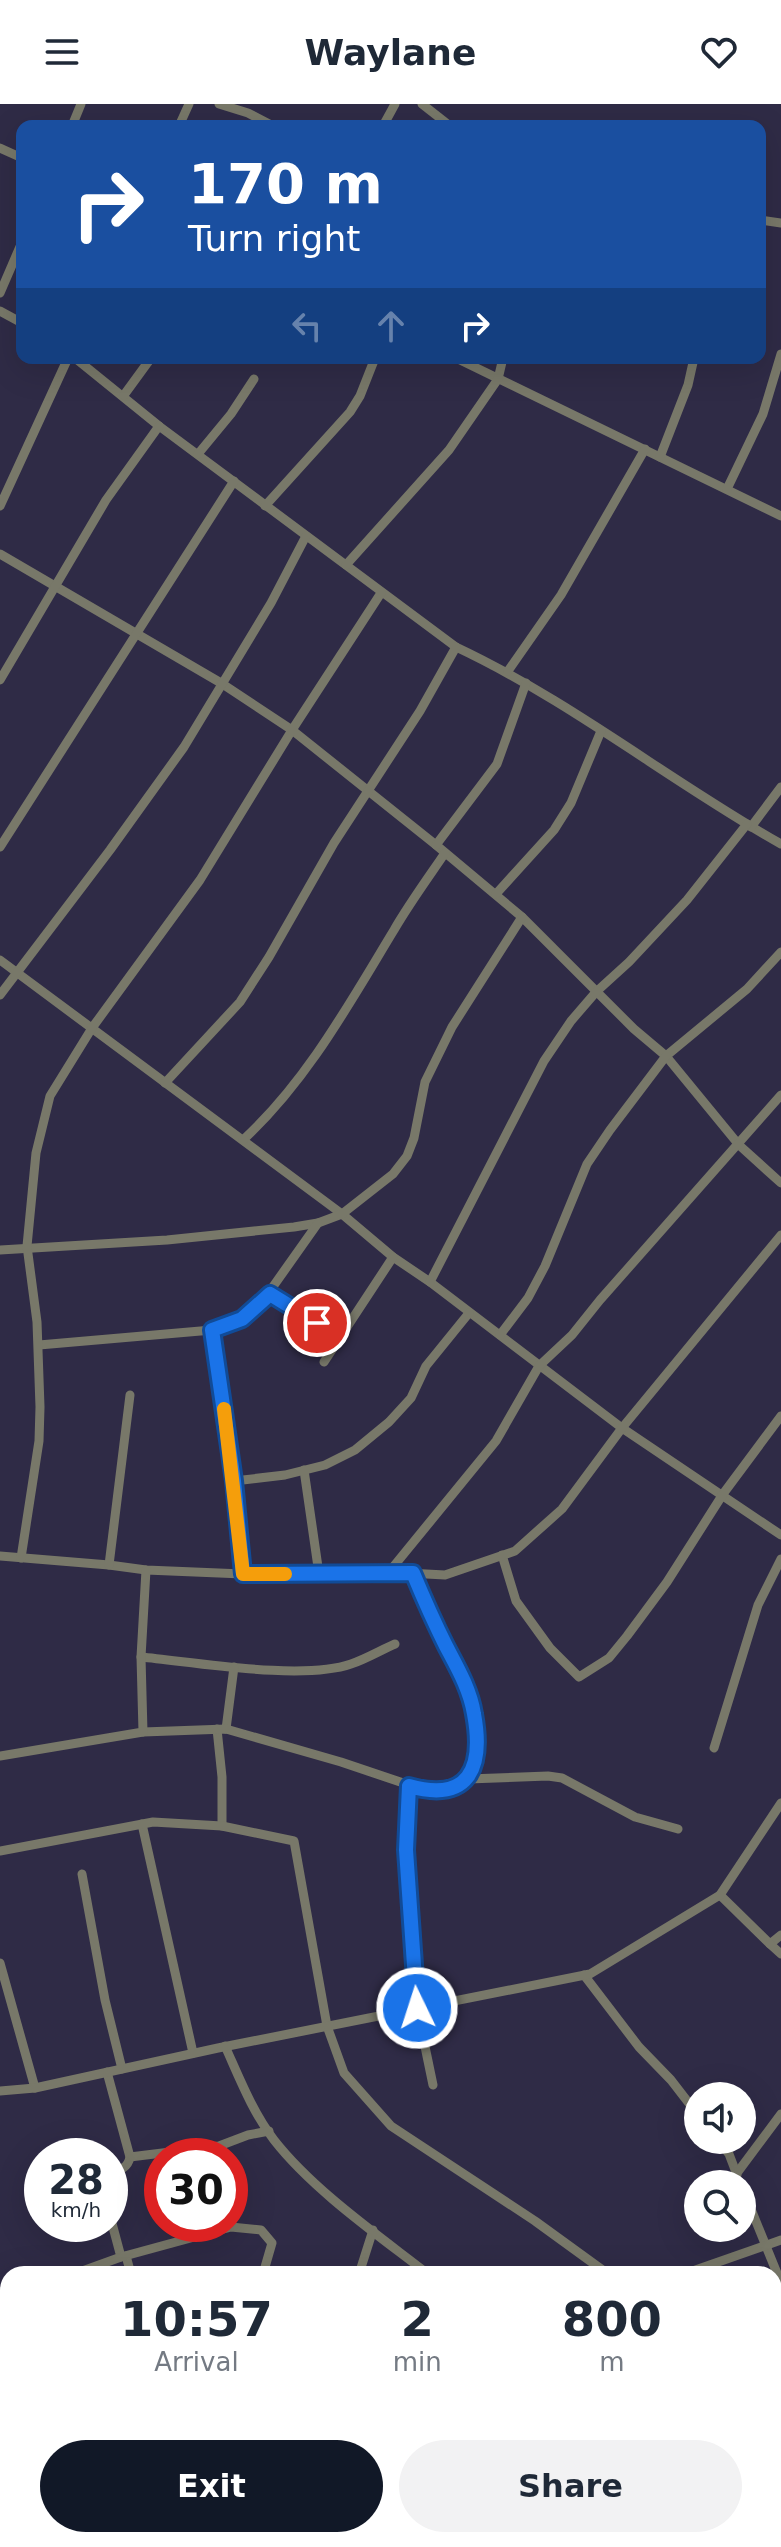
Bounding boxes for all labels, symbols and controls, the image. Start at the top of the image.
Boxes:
icon: menu [40,30,84,74]
icon: heart [697,30,741,74]
text: Waylane [305,32,476,73]
text: 170 m [188,151,383,216]
icon: right [56,152,160,256]
text: Turn right [188,218,360,259]
icon: left [285,304,329,348]
icon: ahead [369,304,413,348]
icon: right [453,304,497,348]
pin [283,1289,351,1357]
icon: arrive [295,1301,339,1345]
position arrow [375,1966,459,2050]
map controls [684,2082,756,2242]
button: sound [684,2082,756,2154]
speed limit sign: 30 [144,2138,248,2242]
text: 28 [48,2157,104,2203]
button: search [684,2170,756,2242]
text: km/h [51,2198,101,2222]
text: 10:57 [120,2291,273,2347]
text: 2 [401,2291,434,2347]
text: 800 [562,2291,662,2347]
text: Arrival [154,2347,239,2377]
text: min [393,2347,442,2377]
text: m [599,2347,625,2377]
button: Exit [40,2440,383,2532]
button: Share [399,2440,742,2532]

